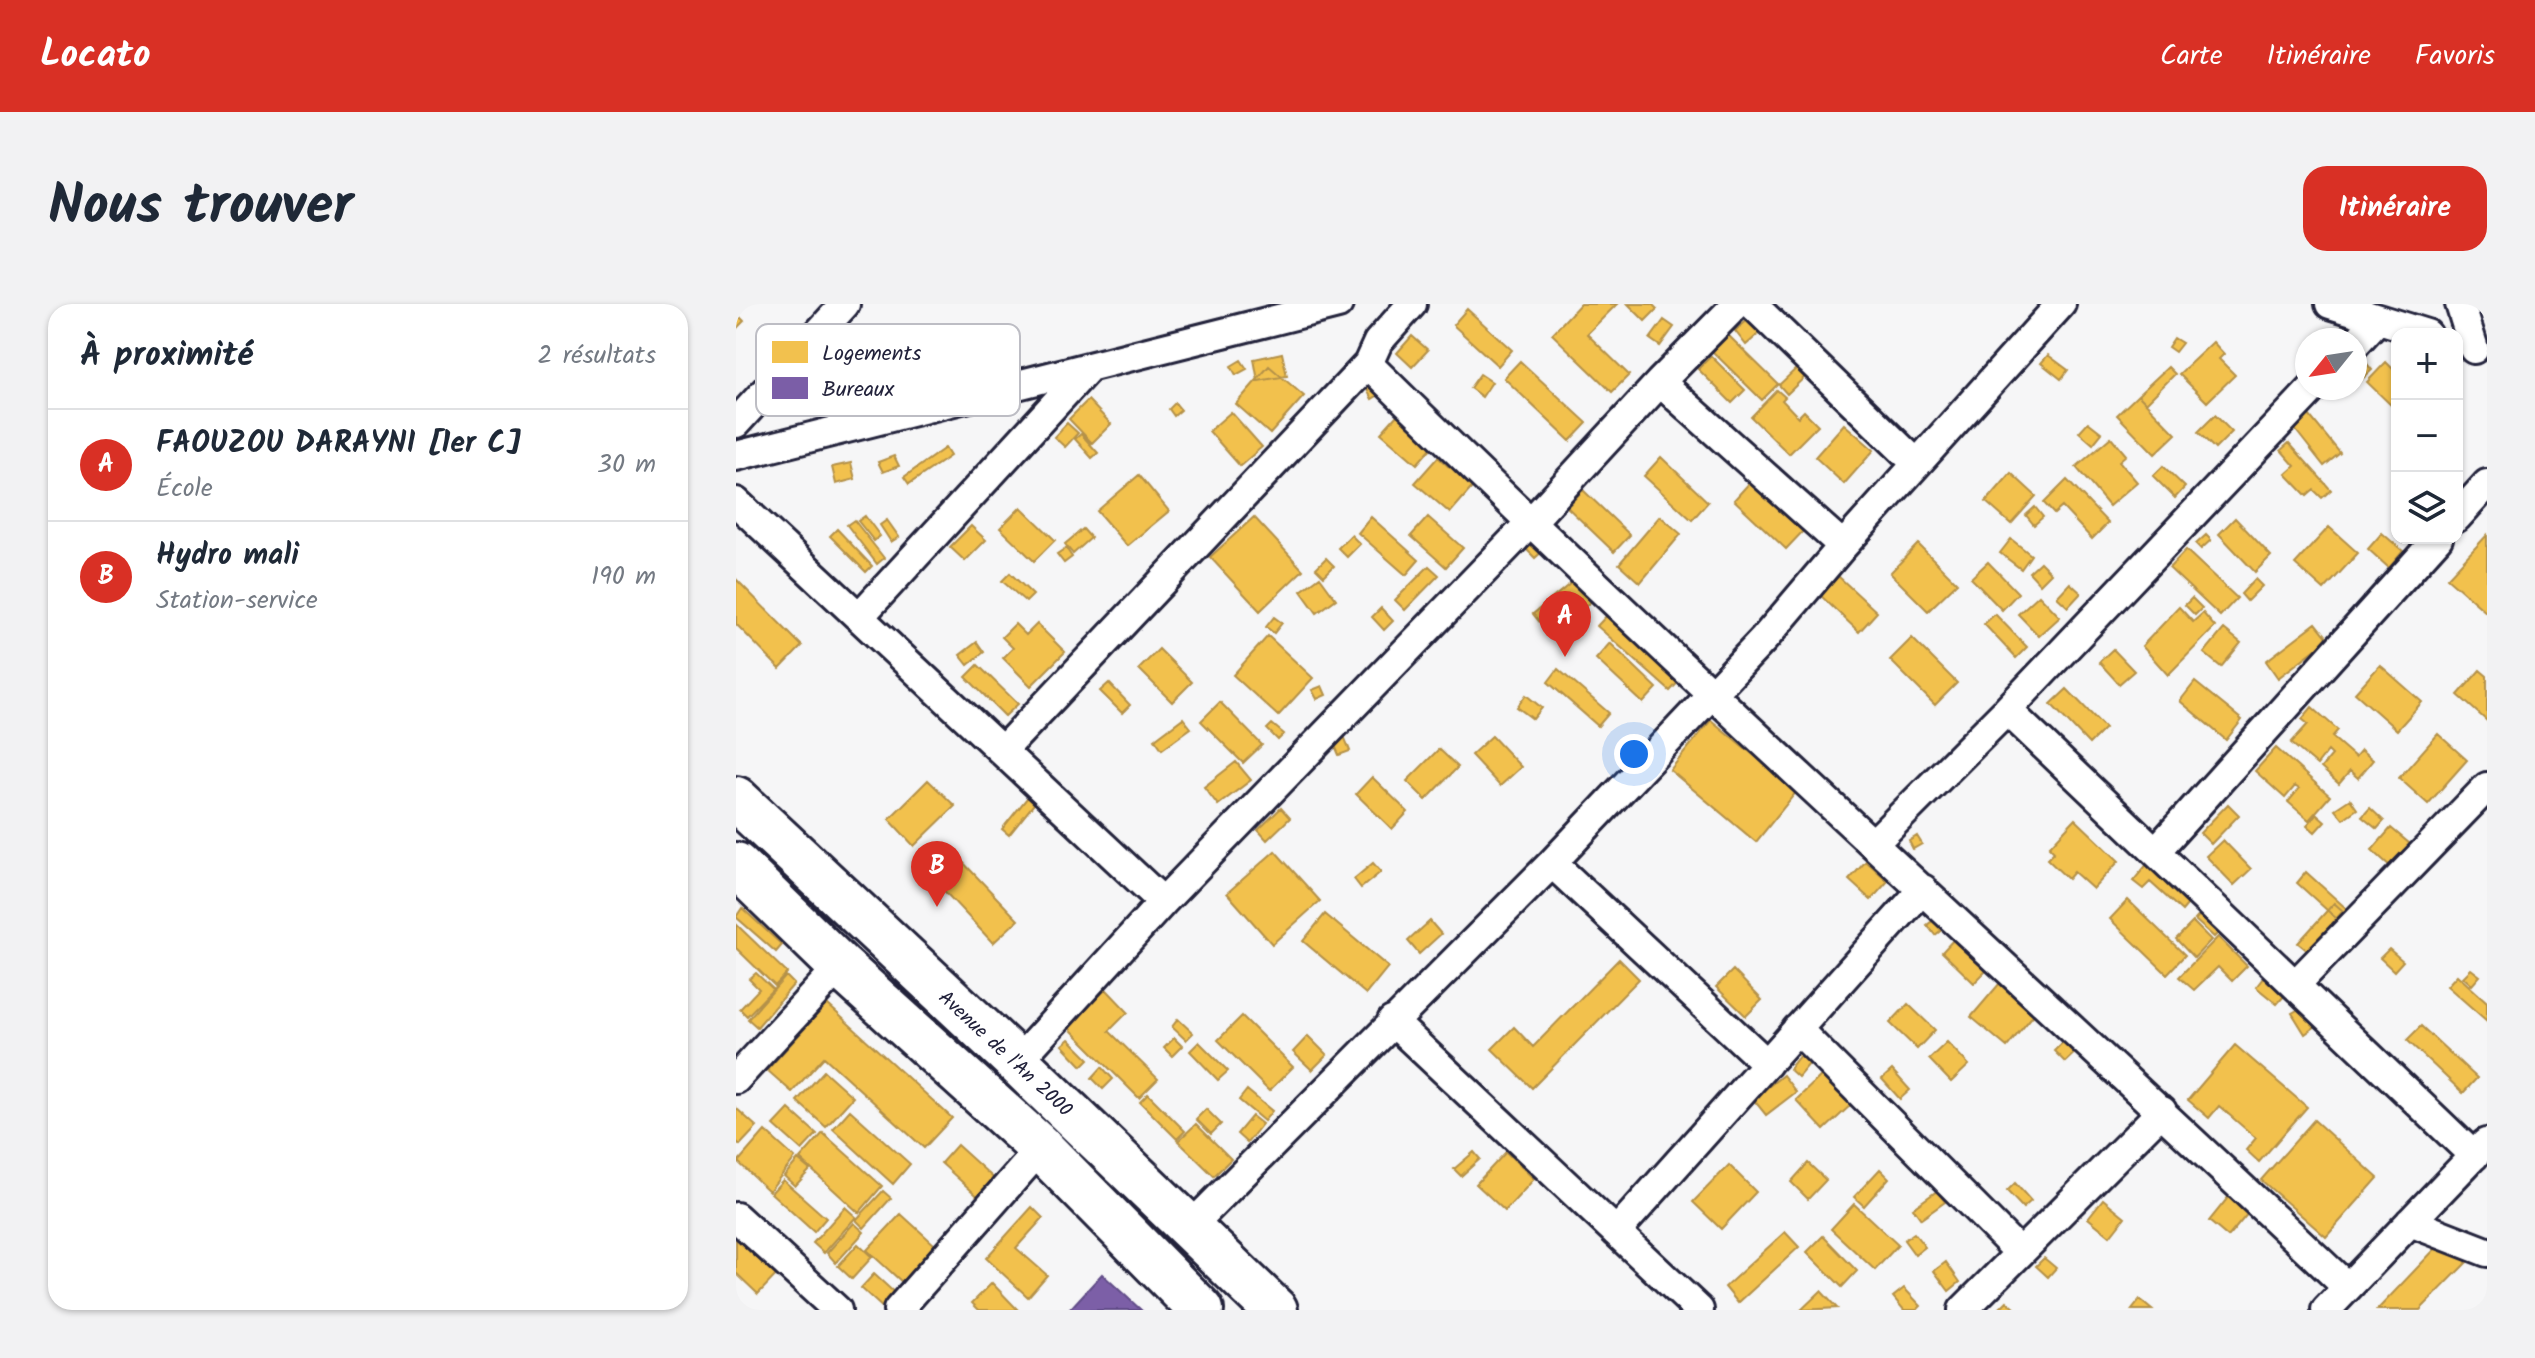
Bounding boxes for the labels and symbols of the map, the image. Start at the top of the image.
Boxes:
legend [756,324,1020,416]
north arrow [2295,328,2367,400]
text: Logements [822,337,922,372]
text: Bureaux [822,373,895,408]
pin: A [1539,591,1591,657]
your location [1614,734,1654,774]
pin: B [911,841,963,907]
street label: Avenue de l'An 2000 [930,983,1079,1126]

